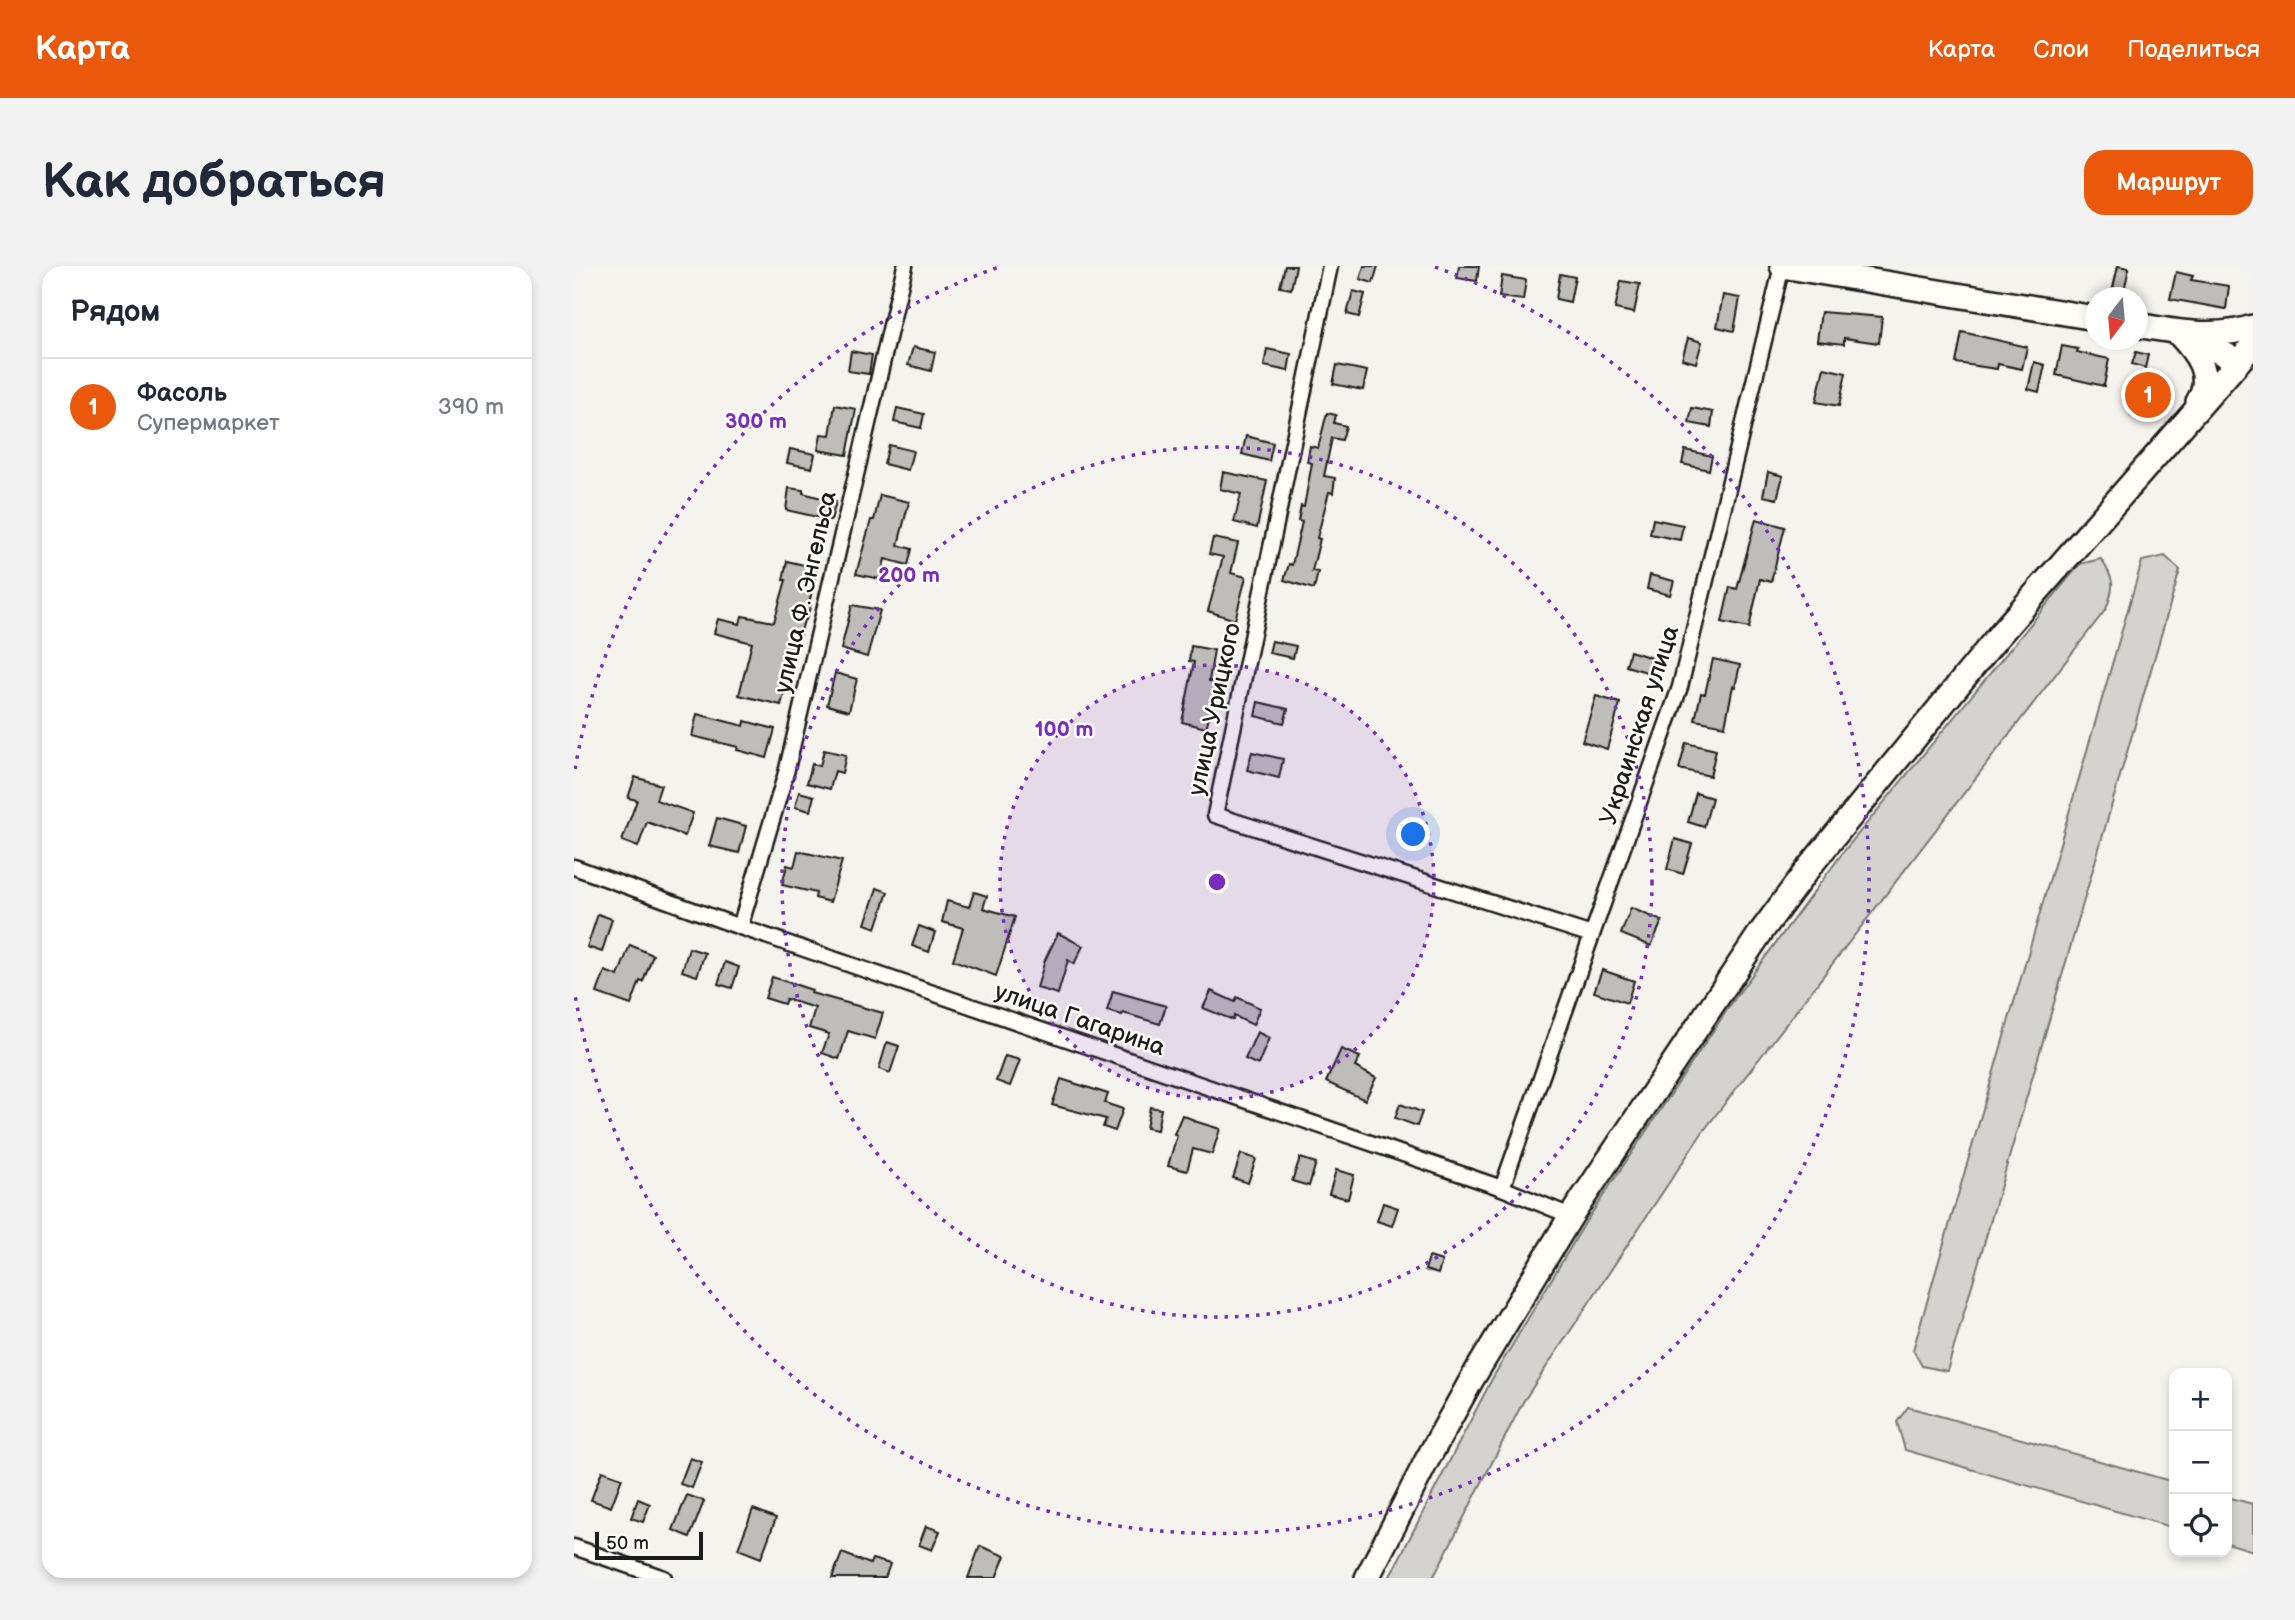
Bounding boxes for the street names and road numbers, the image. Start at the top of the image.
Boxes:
street label: улица Ф. Энгельса [768,488,843,696]
street label: улица Урицкого [1182,620,1247,798]
street label: Украинская улица [1594,622,1685,828]
street label: улица Гагарина [991,977,1169,1062]

